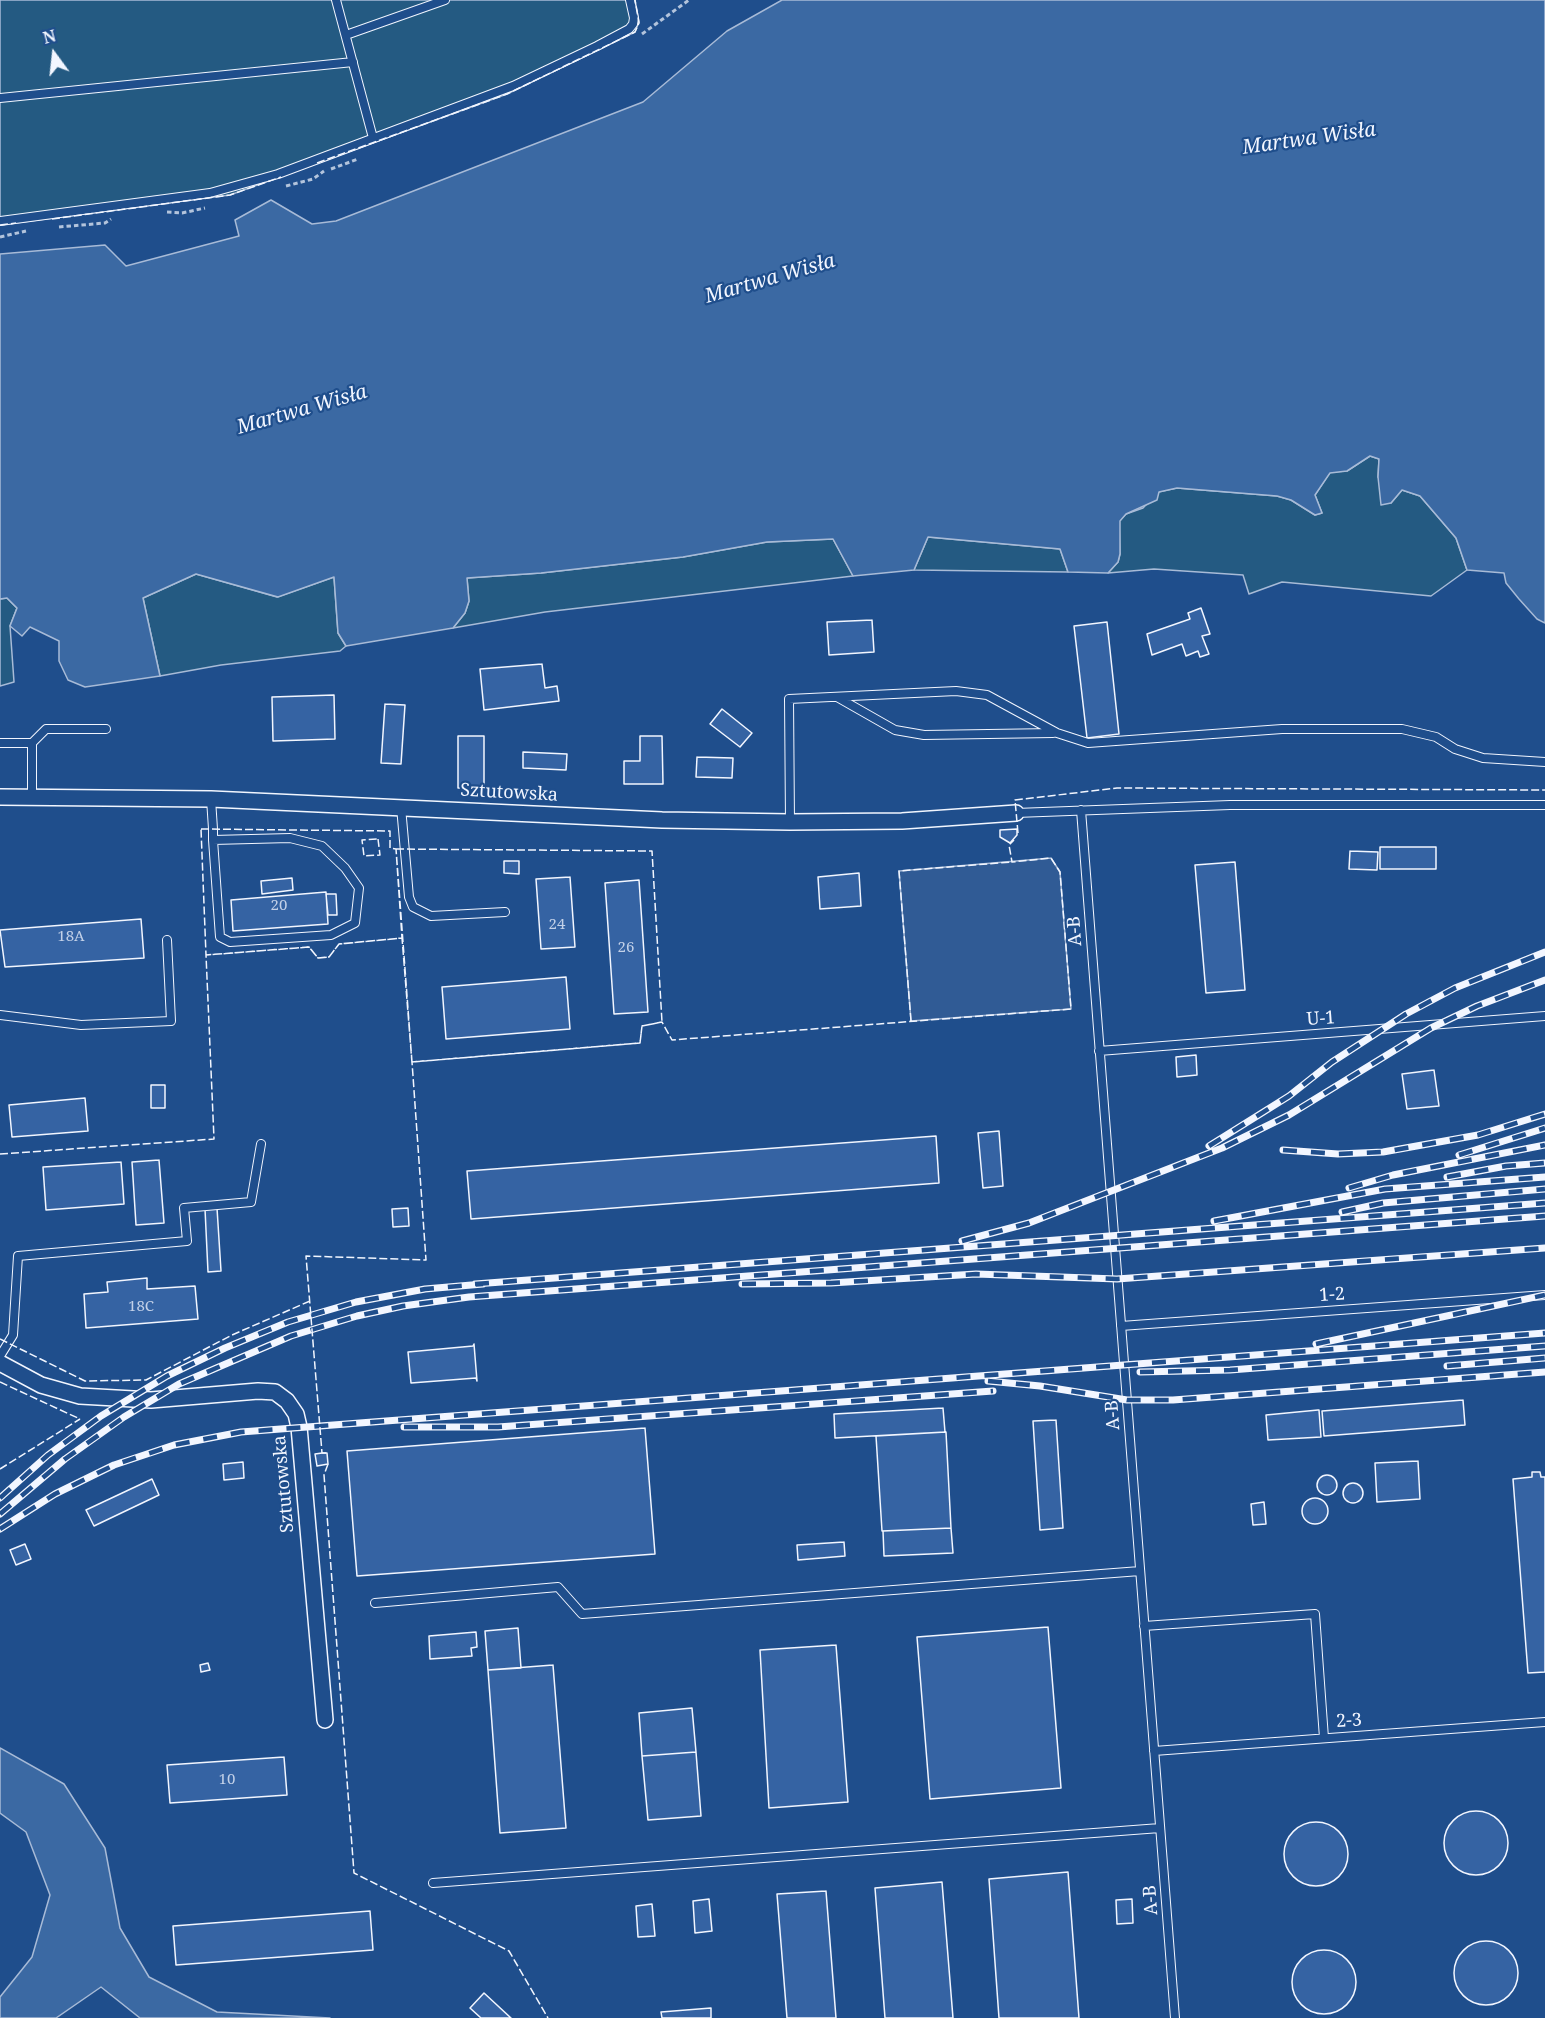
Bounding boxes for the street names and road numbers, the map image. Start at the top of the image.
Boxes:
street label: Sztutowska [460,780,558,806]
street label: A-B [1063,915,1087,947]
street label: U-1 [1306,1007,1336,1031]
street label: 1-2 [1318,1283,1346,1307]
street label: A-B [1101,1399,1125,1431]
street label: Sztutowska [269,1434,299,1534]
street label: 2-3 [1335,1709,1363,1733]
street label: A-B [1139,1884,1163,1916]

